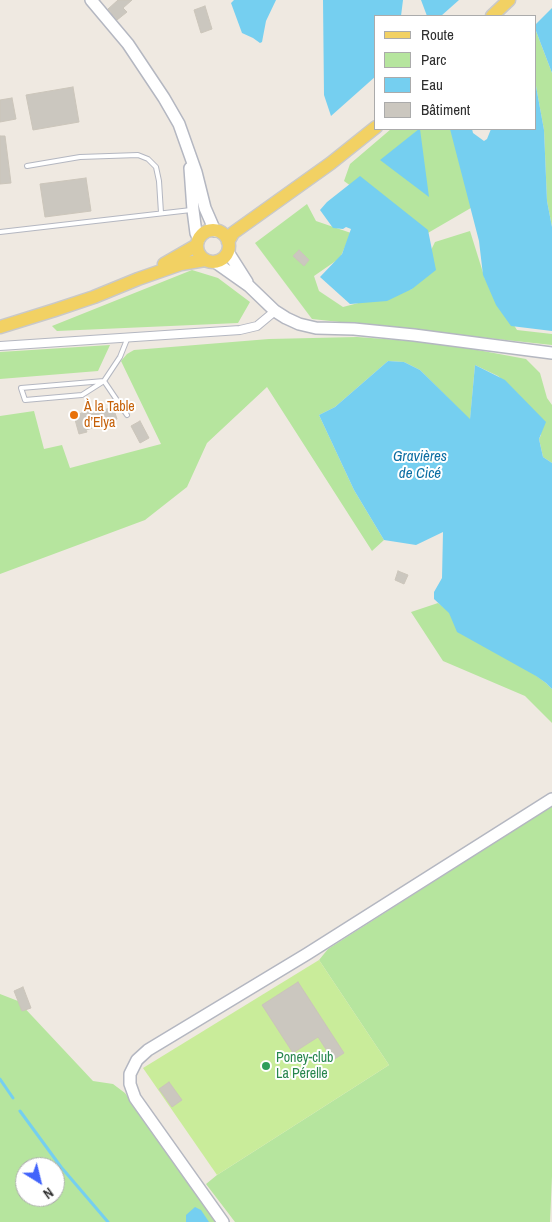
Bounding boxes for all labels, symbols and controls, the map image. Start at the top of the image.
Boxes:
legend [374,15,537,130]
text: Route [421,24,454,45]
text: Parc [421,49,446,70]
text: Eau [421,74,443,95]
text: Bâtiment [421,99,470,120]
place label: À la Table d’Elya [84,399,135,432]
marker: À la Table d’Elya [68,409,80,421]
water label: Gravières de Cicé [393,448,447,483]
place label: Poney-club La Pérelle [276,1050,333,1082]
marker: Poney-club La Pérelle [260,1060,272,1072]
north arrow [15,1157,65,1207]
text: N [40,1184,57,1203]

